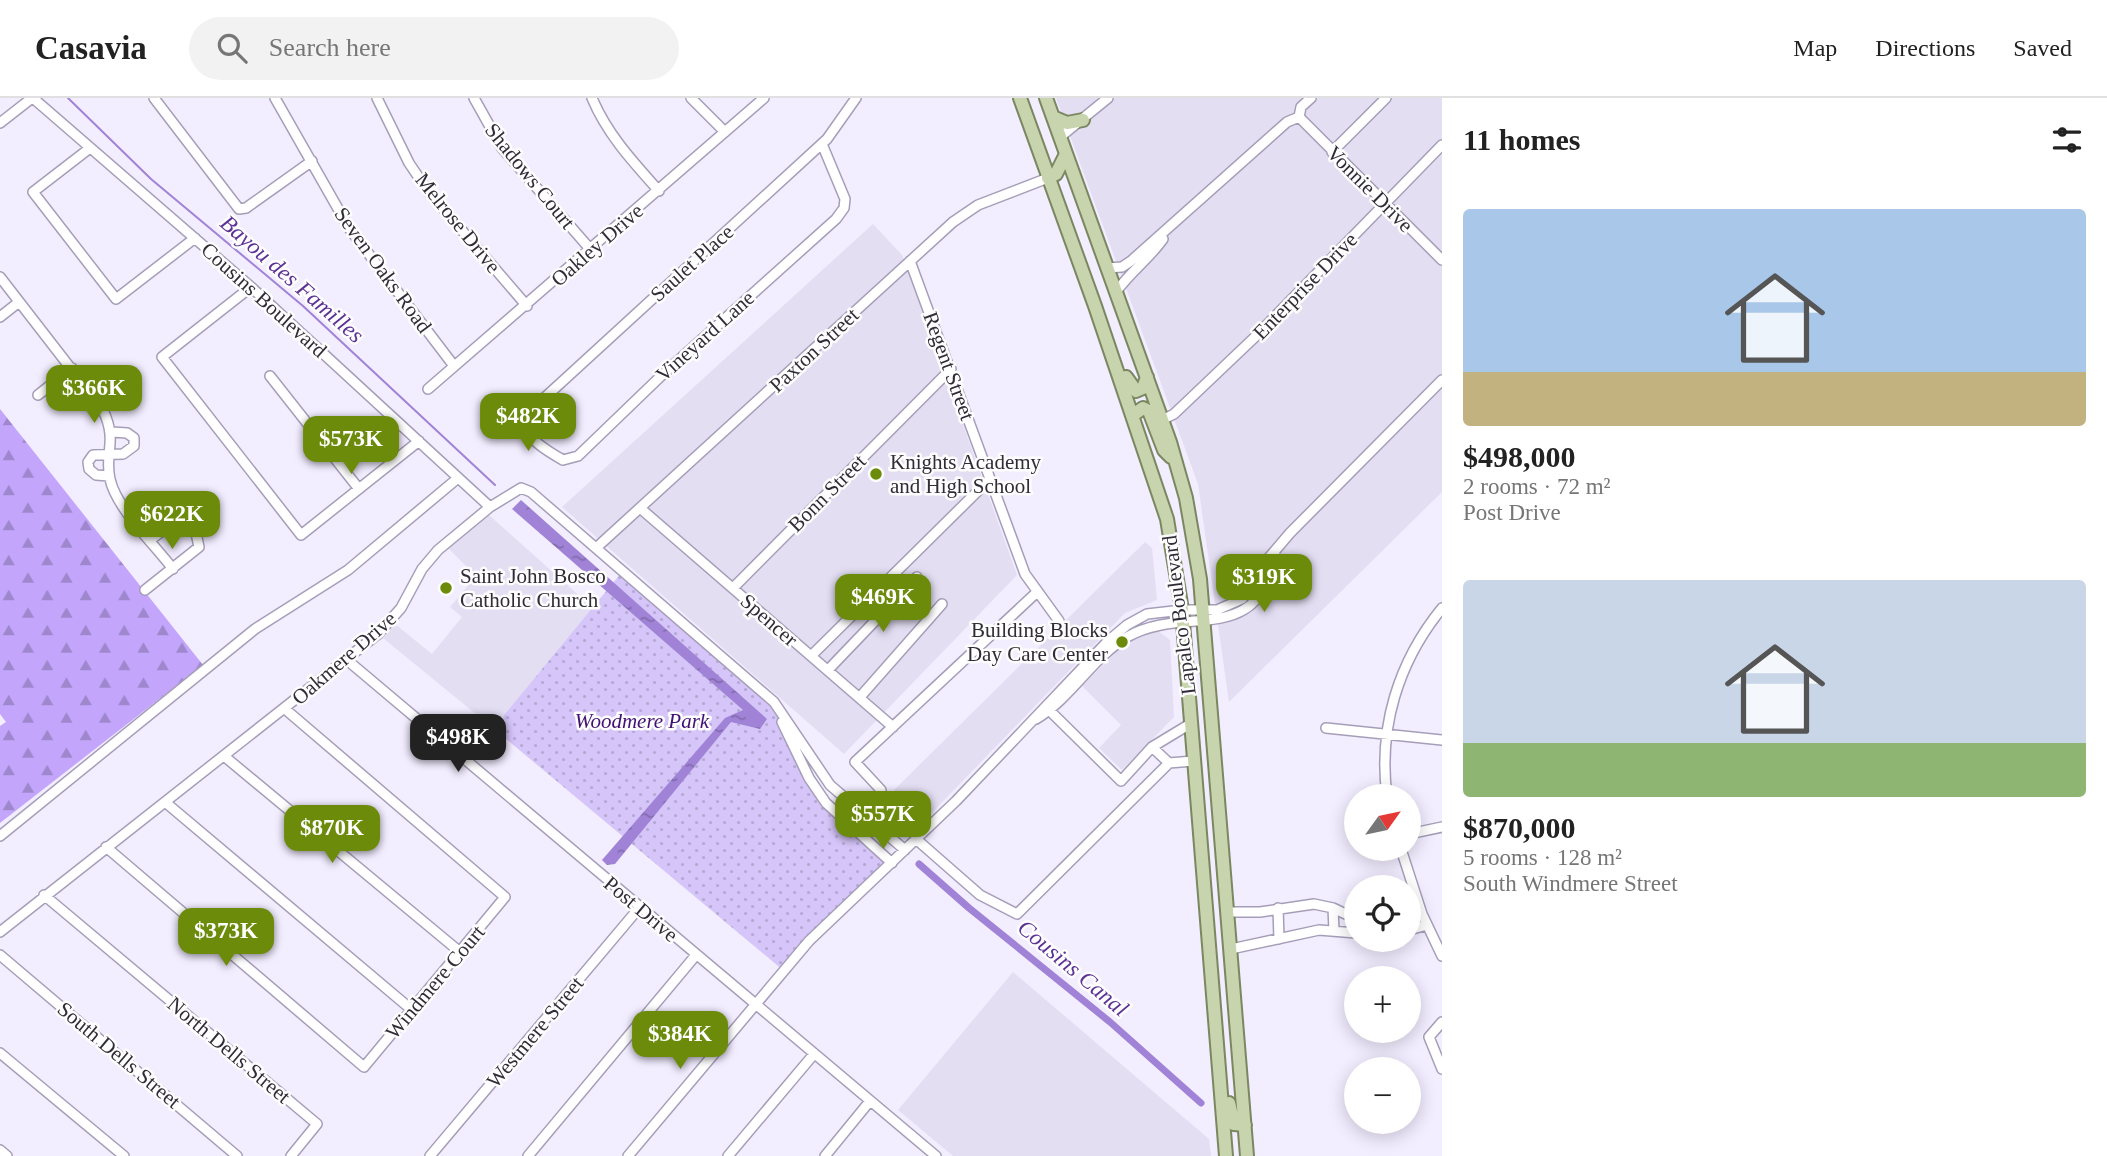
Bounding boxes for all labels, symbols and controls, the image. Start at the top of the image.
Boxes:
search box [189,17,679,80]
icon: search [213,29,251,67]
text: Casavia [35,30,147,66]
text: Search here [269,33,391,62]
text: Map [1793,35,1837,61]
text: Directions [1875,35,1975,61]
text: Saved [2013,35,2072,61]
street label: Shadows Court [480,118,580,234]
icon: filters [2048,121,2086,159]
text: 11 homes [1463,123,1581,156]
street label: Vonnie Drive [1322,141,1418,237]
street label: Melrose Drive [410,168,506,278]
street label: Oakley Drive [546,199,648,291]
street label: Seven Oaks Road [329,203,437,338]
water label: Bayou des Familles [215,210,369,348]
street label: Saulet Place [646,220,738,306]
street label: Enterprise Drive [1248,228,1362,344]
street label: Cousins Boulevard [196,237,332,363]
icon: home [1712,255,1838,381]
street label: Vineyard Lane [651,286,759,386]
street label: Paxton Street [765,303,863,397]
street label: Regent Street [918,308,980,424]
pin: $366K [45,366,143,425]
text: $366K [62,375,126,400]
pin: $482K [479,394,577,453]
text: $482K [496,403,560,428]
pin: $573K [302,416,400,476]
text: $573K [319,426,383,451]
text: $498,000 [1463,440,1576,473]
street label: Bonn Street [783,449,871,537]
place label: Knights Academy and High School [890,450,1042,498]
marker: Knights Academy and High School [868,466,884,482]
text: 2 rooms · 72 m² [1463,474,1610,499]
pin: $622K [123,491,221,551]
text: Post Drive [1463,500,1561,525]
text: $622K [140,501,204,526]
street label: Lapalco Boulevard [1157,533,1201,696]
pin: $319K [1215,554,1313,614]
place label: Saint John Bosco Catholic Church [460,564,606,612]
text: $319K [1232,564,1296,589]
pin: $469K [834,574,932,634]
marker: Saint John Bosco Catholic Church [438,580,454,596]
text: $469K [851,584,915,609]
street label: Spencer [736,589,802,651]
street label: Oakmere Drive [287,606,401,710]
place label: Building Blocks Day Care Center [967,618,1108,666]
icon: home [1712,626,1838,752]
marker: Building Blocks Day Care Center [1114,634,1130,650]
park label: Woodmere Park [575,709,710,733]
pin: $498K [409,714,507,774]
text: $498K [426,724,490,749]
north arrow [1344,784,1421,861]
map controls [1344,784,1421,1134]
pin: $557K [834,792,932,851]
text: $557K [851,801,915,826]
pin: $870K [283,806,381,865]
text: $870,000 [1463,811,1576,844]
text: $870K [300,815,364,840]
text: 5 rooms · 128 m² [1463,845,1622,870]
street label: Post Drive [599,871,683,947]
text: South Windmere Street [1463,871,1678,896]
button: locate [1344,875,1421,952]
pin: $373K [177,908,275,968]
water label: Cousins Canal [1013,915,1133,1021]
text: $373K [194,918,258,943]
street label: Windmere Court [381,920,490,1044]
button: + [1344,966,1421,1043]
street label: Westmere Street [482,971,589,1092]
street label: North Dells Street [163,992,295,1108]
street label: South Dells Street [53,997,185,1113]
pin: $384K [631,1012,729,1071]
text: $384K [648,1021,712,1046]
button: − [1344,1057,1421,1134]

